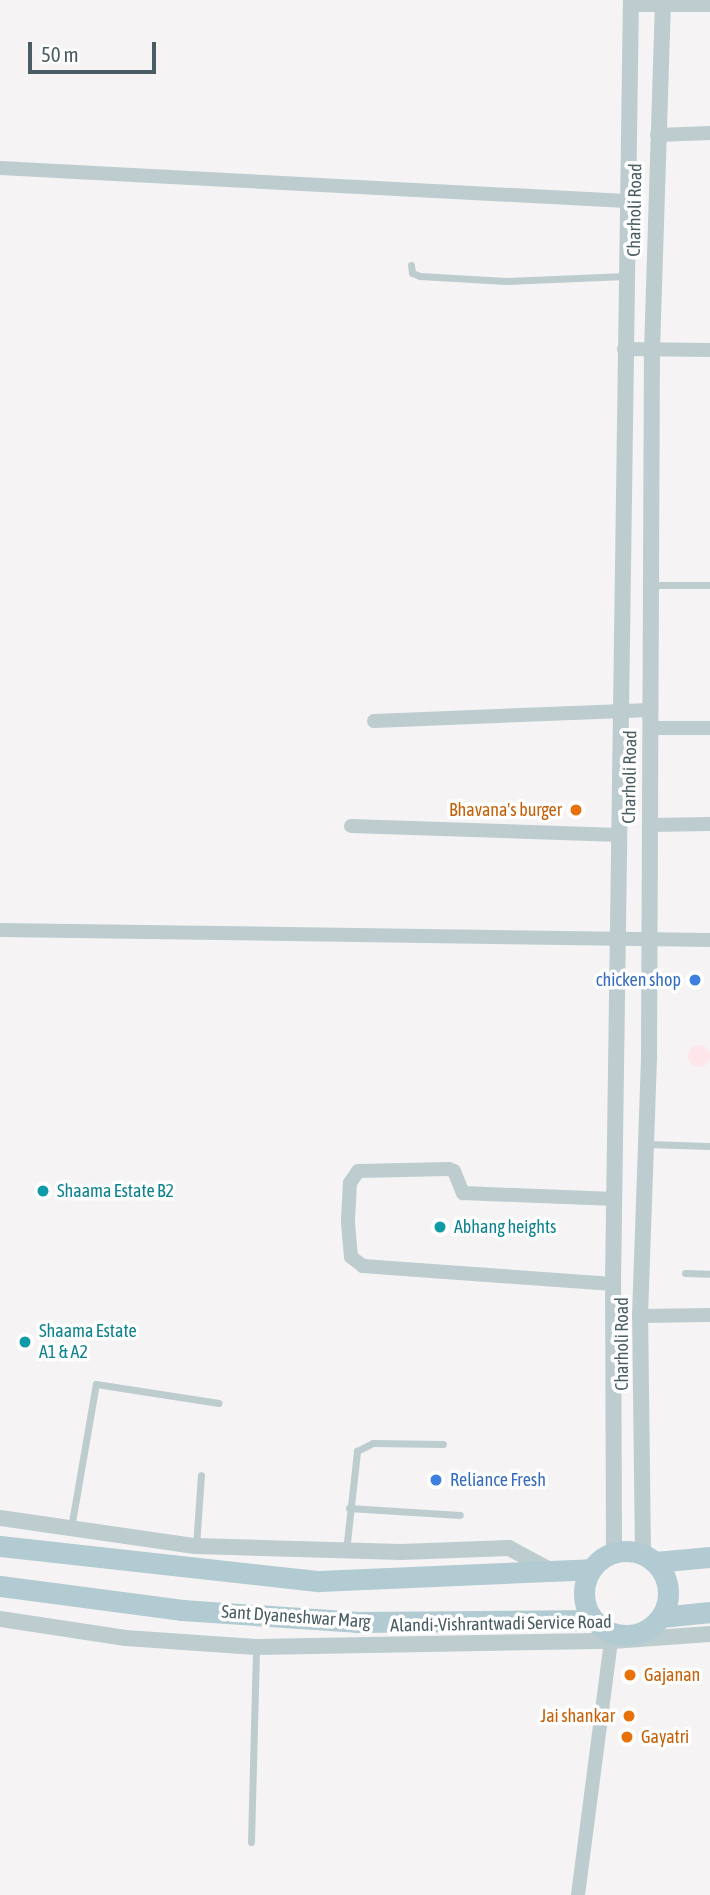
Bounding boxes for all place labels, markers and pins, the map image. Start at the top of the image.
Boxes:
place label: Bhavana's burger [449,799,562,821]
marker: Bhavana's burger [568,802,584,818]
place label: chicken shop [596,969,681,991]
marker: chicken shop [687,972,703,988]
place label: Shaama Estate B2 [57,1180,174,1202]
marker: Shaama Estate B2 [35,1183,51,1199]
place label: Abhang heights [454,1216,556,1238]
marker: Abhang heights [432,1219,448,1235]
place label: Shaama Estate A1 & A2 [39,1321,137,1364]
marker: Shaama Estate A1 & A2 [17,1334,33,1350]
place label: Reliance Fresh [450,1469,546,1491]
marker: Reliance Fresh [428,1472,444,1488]
place label: Gajanan [644,1664,700,1686]
marker: Gajanan [622,1667,638,1683]
place label: Jai shankar [540,1705,615,1727]
marker: Jai shankar [621,1708,637,1724]
place label: Gayatri [641,1726,689,1748]
marker: Gayatri [619,1729,635,1745]

